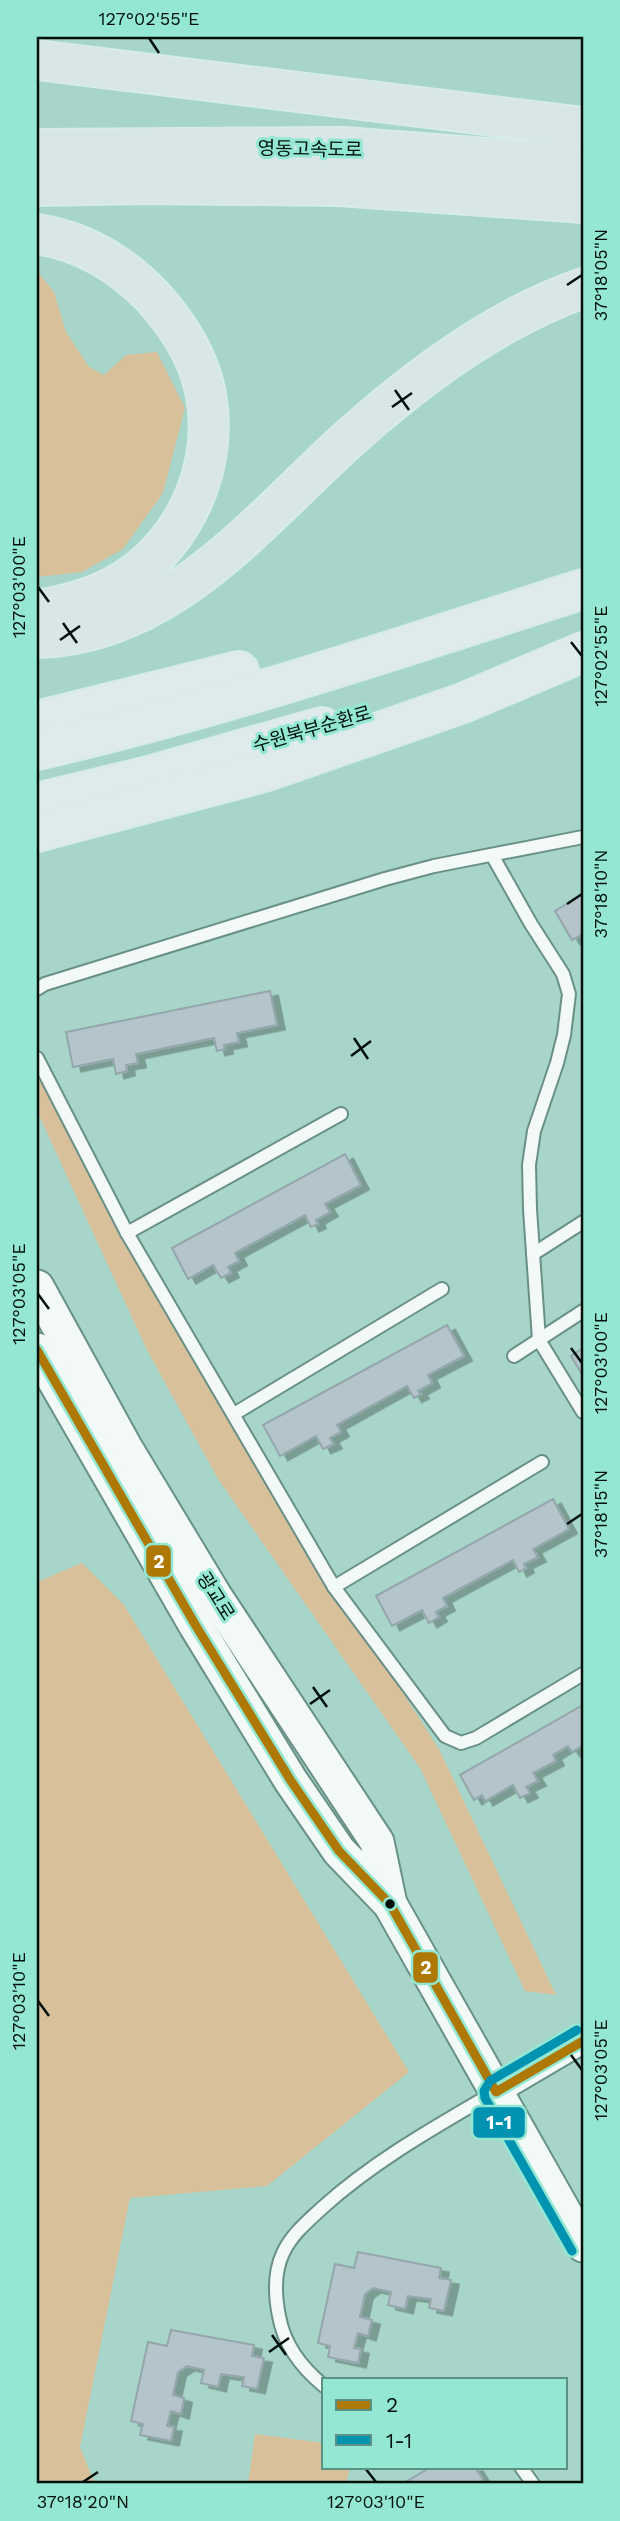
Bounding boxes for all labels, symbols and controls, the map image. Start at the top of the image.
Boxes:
text: 127°02'55"E [98,8,200,29]
street label: 영동고속도로 [257,137,363,161]
text: 37°18'05"N [590,229,611,321]
text: 127°03'00"E [8,536,29,638]
text: 127°02'55"E [590,605,611,707]
street label: 수원북부순환로 [250,701,374,757]
text: 37°18'10"N [590,849,611,939]
text: 127°03'05"E [8,1243,29,1345]
text: 127°03'00"E [590,1312,611,1414]
text: 37°18'15"N [590,1470,611,1558]
line badge: 2 [145,1544,172,1578]
text: 2 [153,1550,165,1573]
street label: 광교로 [192,1568,240,1624]
unlabelled marker [383,1897,397,1911]
line badge: 2 [412,1951,439,1984]
text: 127°03'10"E [8,1952,29,2050]
text: 2 [420,1956,432,1979]
text: 127°03'05"E [590,2019,611,2121]
line badge: 1-1 [472,2106,526,2139]
text: 1-1 [486,2111,512,2134]
legend [322,2378,568,2468]
text: 2 [386,2392,398,2417]
text: 1-1 [386,2428,412,2453]
text: 37°18'20"N [37,2491,129,2512]
text: 127°03'10"E [327,2491,425,2512]

